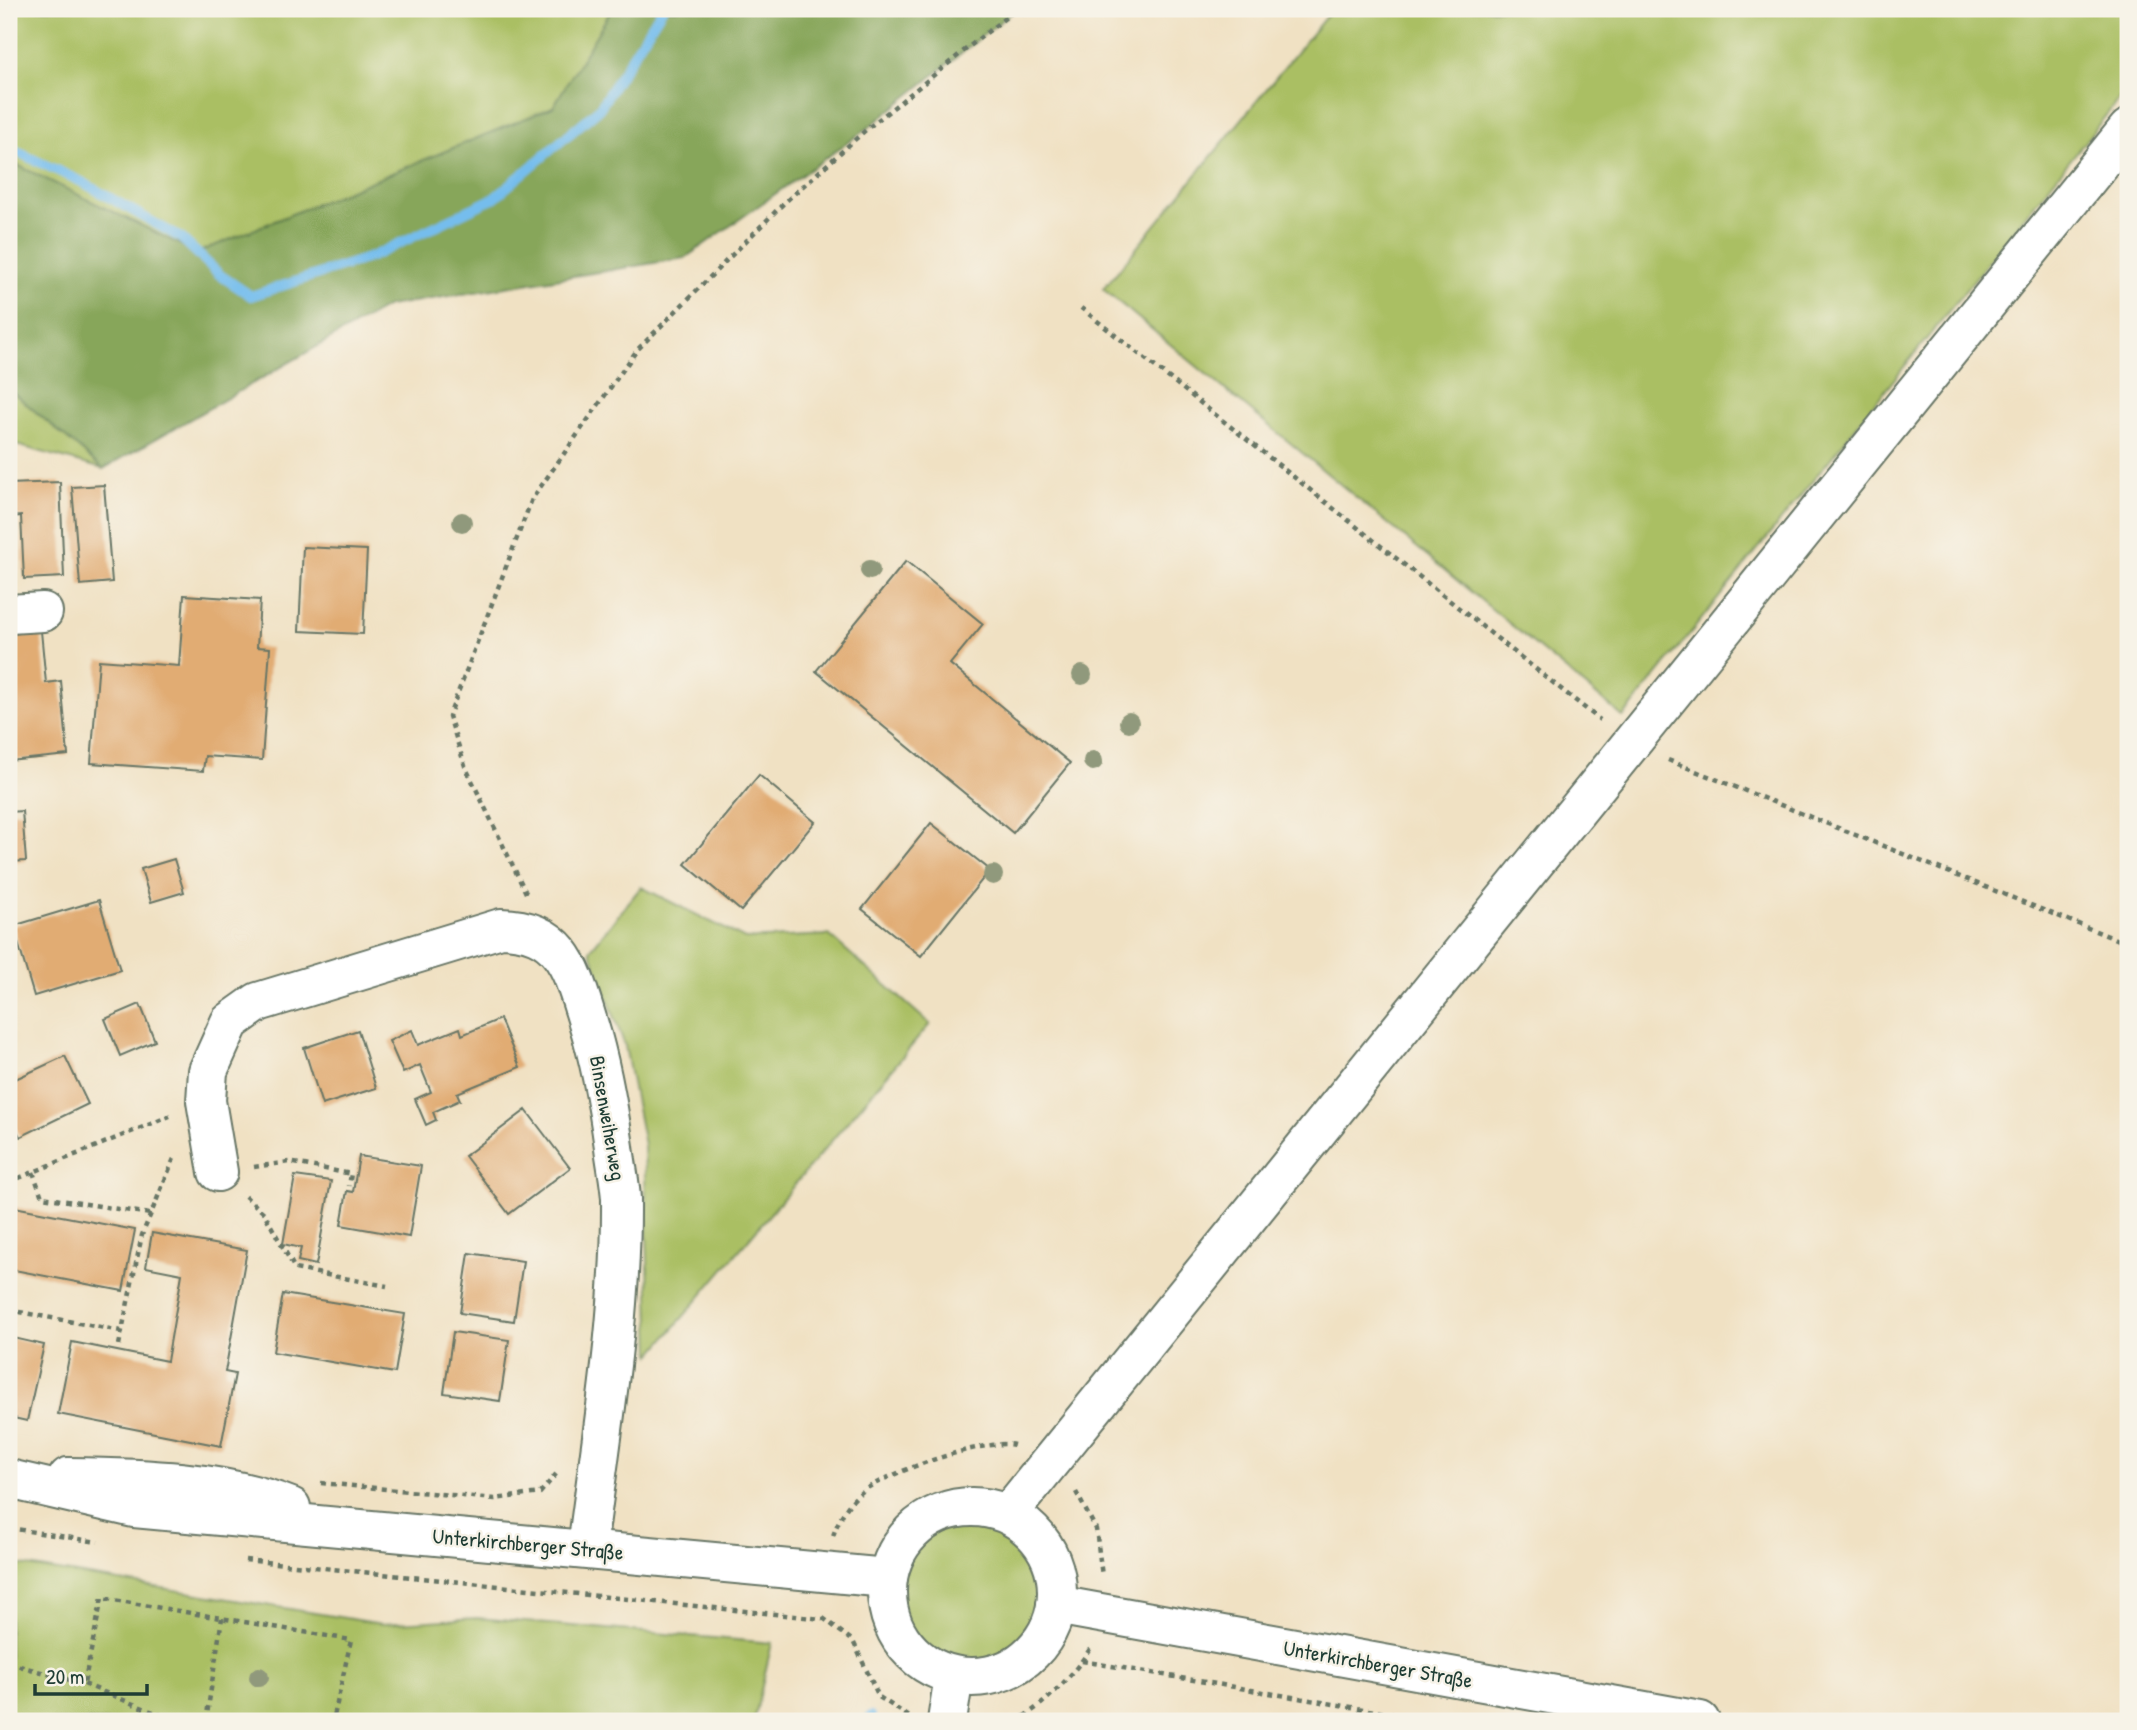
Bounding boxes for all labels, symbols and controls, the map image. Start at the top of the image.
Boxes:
street label: Binsenweiherweg [583,1053,633,1183]
street label: Unterkirchberger Straße [431,1521,625,1567]
street label: Unterkirchberger Straße [1281,1633,1475,1695]
scale bar [35,1653,147,1697]
text: 20 m [46,1662,84,1691]

